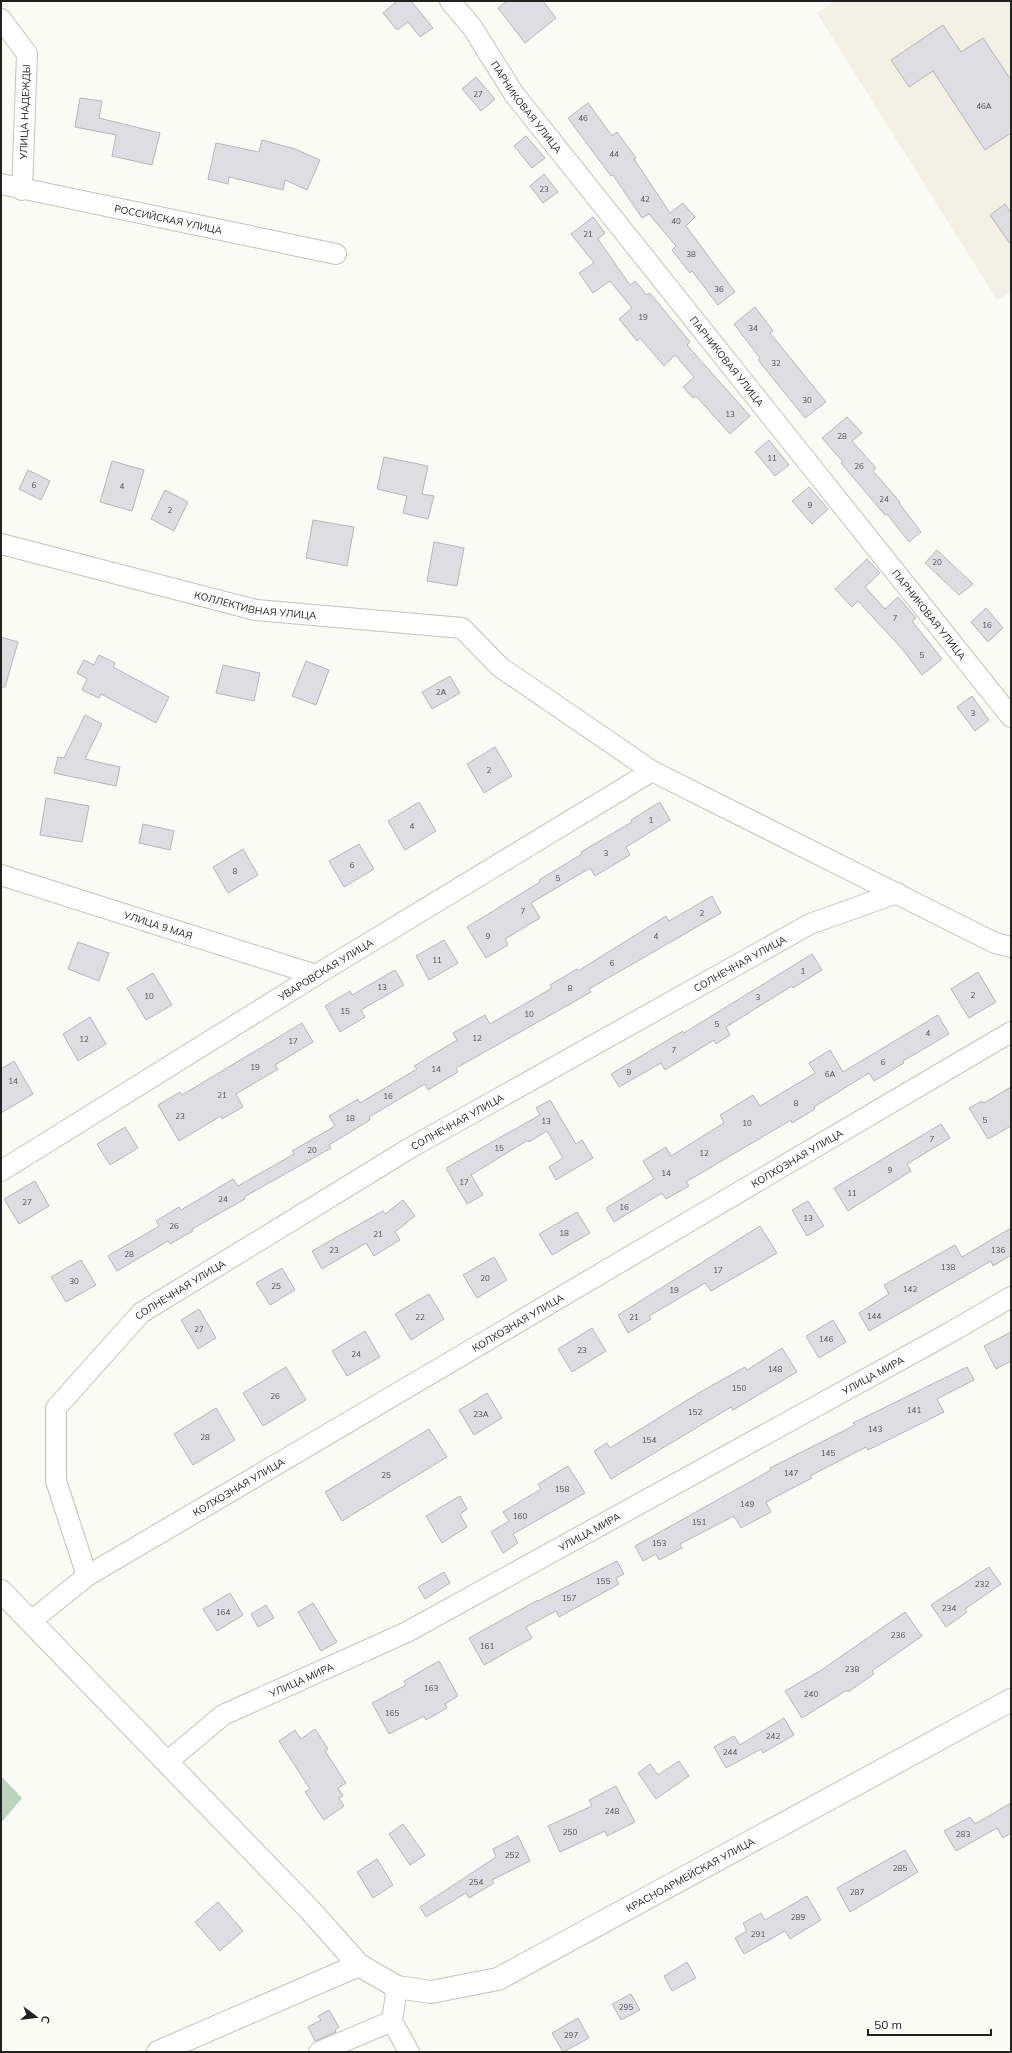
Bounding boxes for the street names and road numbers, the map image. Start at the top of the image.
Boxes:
street label: ПАРНИКОВАЯ УЛИЦА [488,58,565,156]
street label: УЛИЦА НАДЕЖДЫ [17,64,33,161]
street label: РОССИЙСКАЯ УЛИЦА [113,201,224,237]
street label: ПАРНИКОВАЯ УЛИЦА [687,314,767,409]
street label: ПАРНИКОВАЯ УЛИЦА [889,567,970,663]
street label: КОЛЛЕКТИВНАЯ УЛИЦА [193,588,318,622]
street label: УЛИЦА 9 МАЯ [121,908,194,942]
street label: СОЛНЕЧНАЯ УЛИЦА [691,932,789,994]
street label: УВАРОВСКАЯ УЛИЦА [275,935,376,1004]
street label: СОЛНЕЧНАЯ УЛИЦА [408,1090,506,1153]
street label: КОЛХОЗНАЯ УЛИЦА [749,1126,846,1190]
street label: СОЛНЕЧНАЯ УЛИЦА [132,1256,228,1322]
street label: КОЛХОЗНАЯ УЛИЦА [470,1290,566,1354]
street label: УЛИЦА МИРА [839,1352,907,1398]
street label: КОЛХОЗНАЯ УЛИЦА [190,1454,287,1519]
street label: УЛИЦА МИРА [555,1509,623,1554]
street label: УЛИЦА МИРА [266,1659,336,1700]
street label: КРАСНОАРМЕЙСКАЯ УЛИЦА [623,1834,757,1915]

